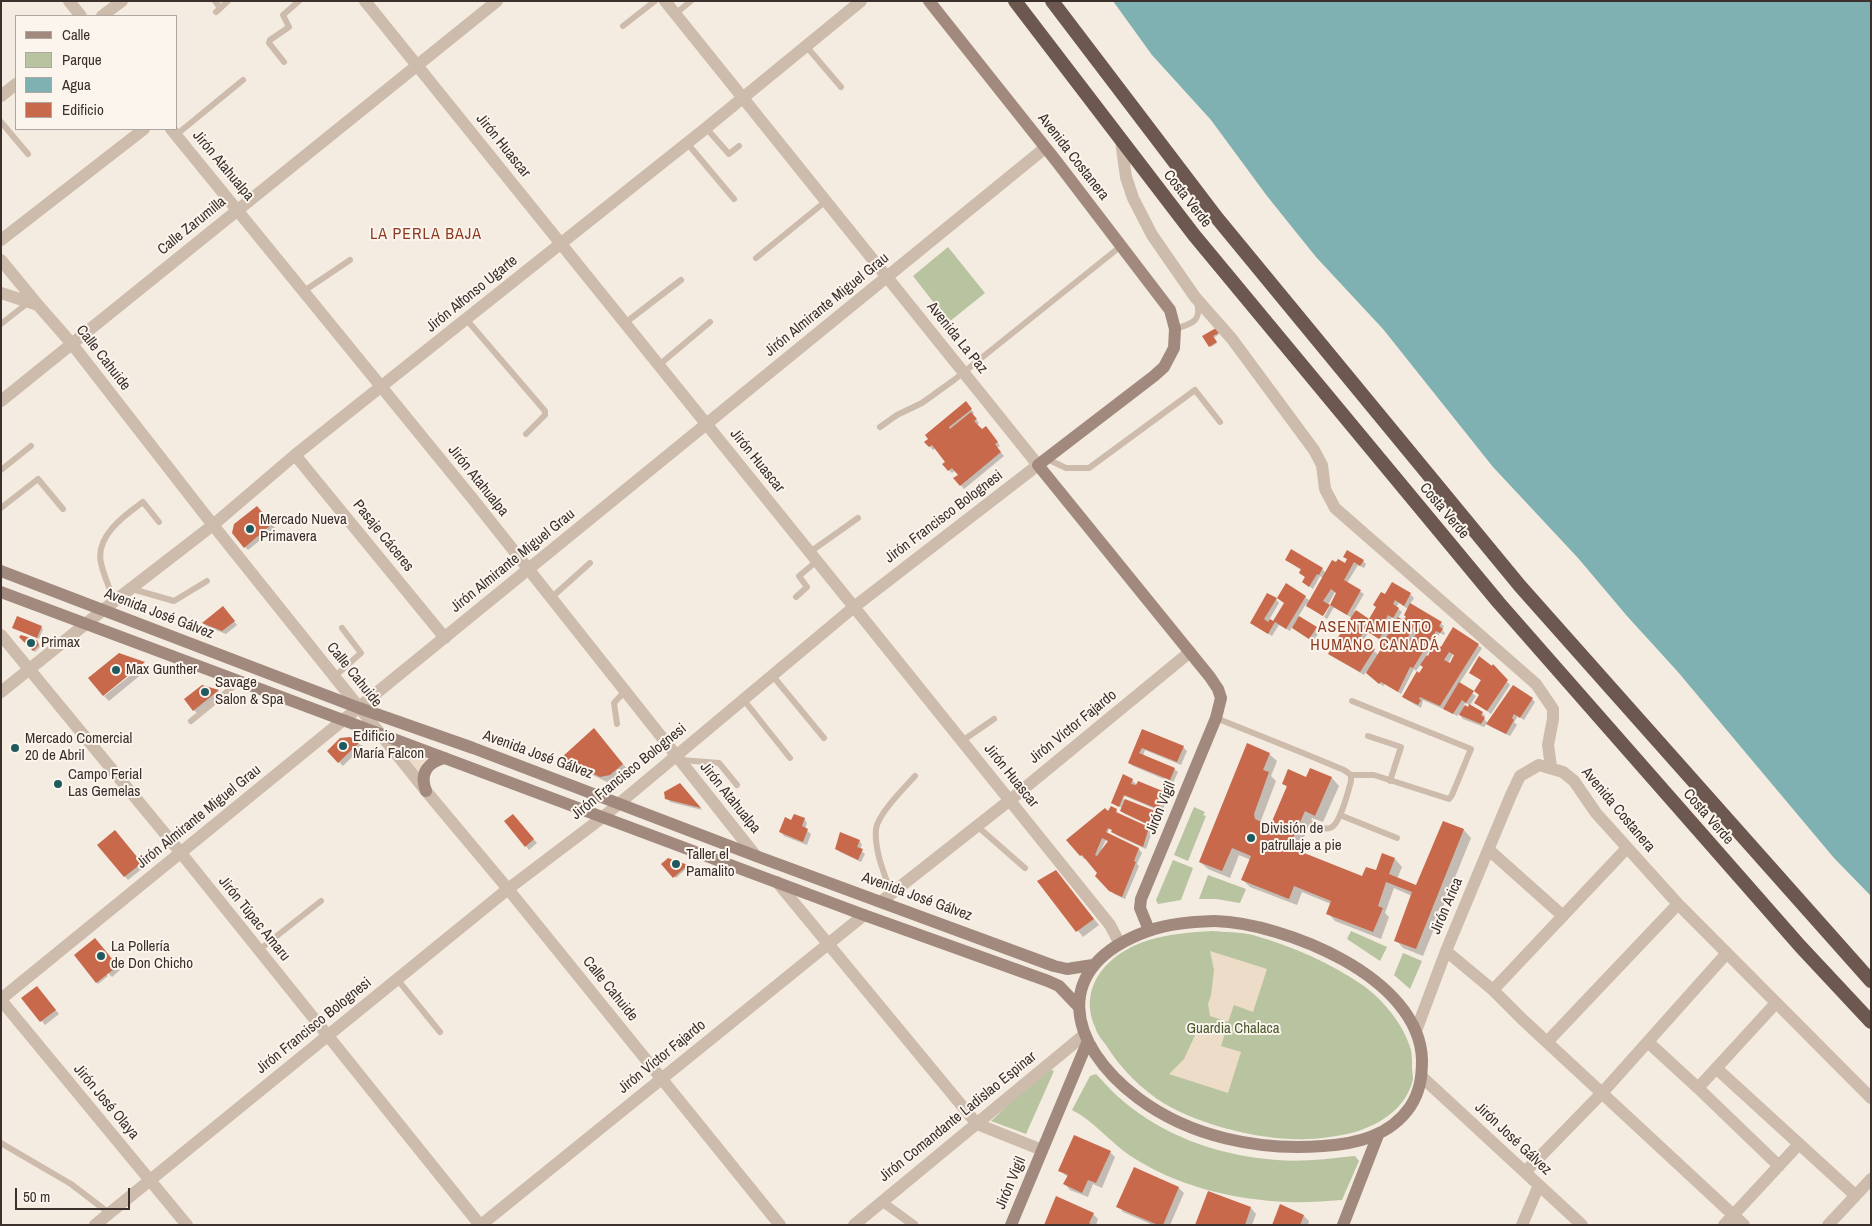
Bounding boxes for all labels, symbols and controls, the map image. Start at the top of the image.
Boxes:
legend [15,15,178,130]
text: Calle [62,24,90,45]
text: Parque [62,49,102,70]
text: Agua [62,74,91,95]
text: Edificio [62,99,104,120]
street label: Avenida Costanera [1034,110,1112,204]
street label: Jirón Huascar [472,111,534,181]
street label: Jirón Atahualpa [188,127,258,205]
street label: Costa Verde [1159,167,1215,231]
street label: Calle Zarumilla [154,193,230,259]
district label: LA PERLA BAJA [368,225,484,245]
street label: Jirón Almirante Miguel Grau [761,249,893,361]
street label: Jirón Alfonso Ugarte [423,252,521,336]
street label: Avenida La Paz [923,299,991,377]
street label: Calle Cahuide [72,322,134,394]
street label: Jirón Huascar [726,426,788,496]
street label: Jirón Atahualpa [444,442,512,520]
street label: Jirón Francisco Bolognesi [882,467,1006,567]
street label: Costa Verde [1415,479,1473,543]
street label: Pasaje Cáceres [349,497,417,575]
street label: Jirón Almirante Miguel Grau [447,505,579,617]
place label: Mercado Nueva Primavera [260,511,347,546]
marker: Mercado Nueva Primavera [244,523,256,535]
street label: Avenida José Gálvez [102,585,216,643]
district label: ASENTAMIENTO HUMANO CANADÁ [1309,618,1441,656]
place label: Primax [41,634,80,652]
marker: Primax [25,637,37,649]
street label: Calle Cahuide [322,639,386,711]
place label: Max Gunther [126,661,197,679]
marker: Max Gunther [110,664,122,676]
place label: Savage Salon & Spa [215,674,283,709]
marker: Savage Salon & Spa [199,686,211,698]
street label: Jirón Víctor Fajardo [1026,686,1120,768]
street label: Jirón Francisco Bolognesi [568,720,690,824]
street label: Avenida José Gálvez [480,727,596,783]
place label: Edificio María Falcon [353,728,424,763]
place label: Mercado Comercial 20 de Abril [25,730,132,765]
marker: Edificio María Falcon [337,740,349,752]
street label: Jirón Huascar [980,741,1042,811]
marker: Mercado Comercial 20 de Abril [9,742,21,754]
street label: Jirón Atahualpa [696,759,764,837]
street label: Jirón Almirante Miguel Grau [133,761,265,873]
street label: Avenida Costanera [1577,764,1659,856]
place label: Campo Ferial Las Gemelas [68,766,142,801]
marker: Campo Ferial Las Gemelas [52,778,64,790]
street label: Jirón Vigil [1142,779,1180,837]
street label: Costa Verde [1679,786,1737,848]
place label: División de patrullaje a pie [1261,820,1342,855]
marker: División de patrullaje a pie [1245,832,1257,844]
place label: Taller el Pamalito [686,846,735,881]
marker: Taller el Pamalito [670,858,682,870]
street label: Avenida José Gálvez [859,869,975,925]
street label: Jirón Túpac Amaru [214,873,294,965]
street label: Jirón Arica [1427,875,1467,937]
place label: La Pollería de Don Chicho [111,938,193,973]
marker: La Pollería de Don Chicho [95,950,107,962]
street label: Calle Cahuide [578,953,642,1025]
street label: Jirón Francisco Bolognesi [253,974,375,1078]
street label: Jirón Víctor Fajardo [615,1016,709,1098]
park label: Guardia Chalaca [1187,1020,1279,1038]
street label: Jirón Comandante Ladislao Espinar [876,1048,1040,1186]
street label: Jirón José Olaya [69,1061,143,1143]
street label: Jirón José Gálvez [1471,1099,1555,1179]
street label: Jirón Vigil [992,1154,1030,1212]
scale bar [18,1178,132,1210]
text: 50 m [23,1186,50,1207]

